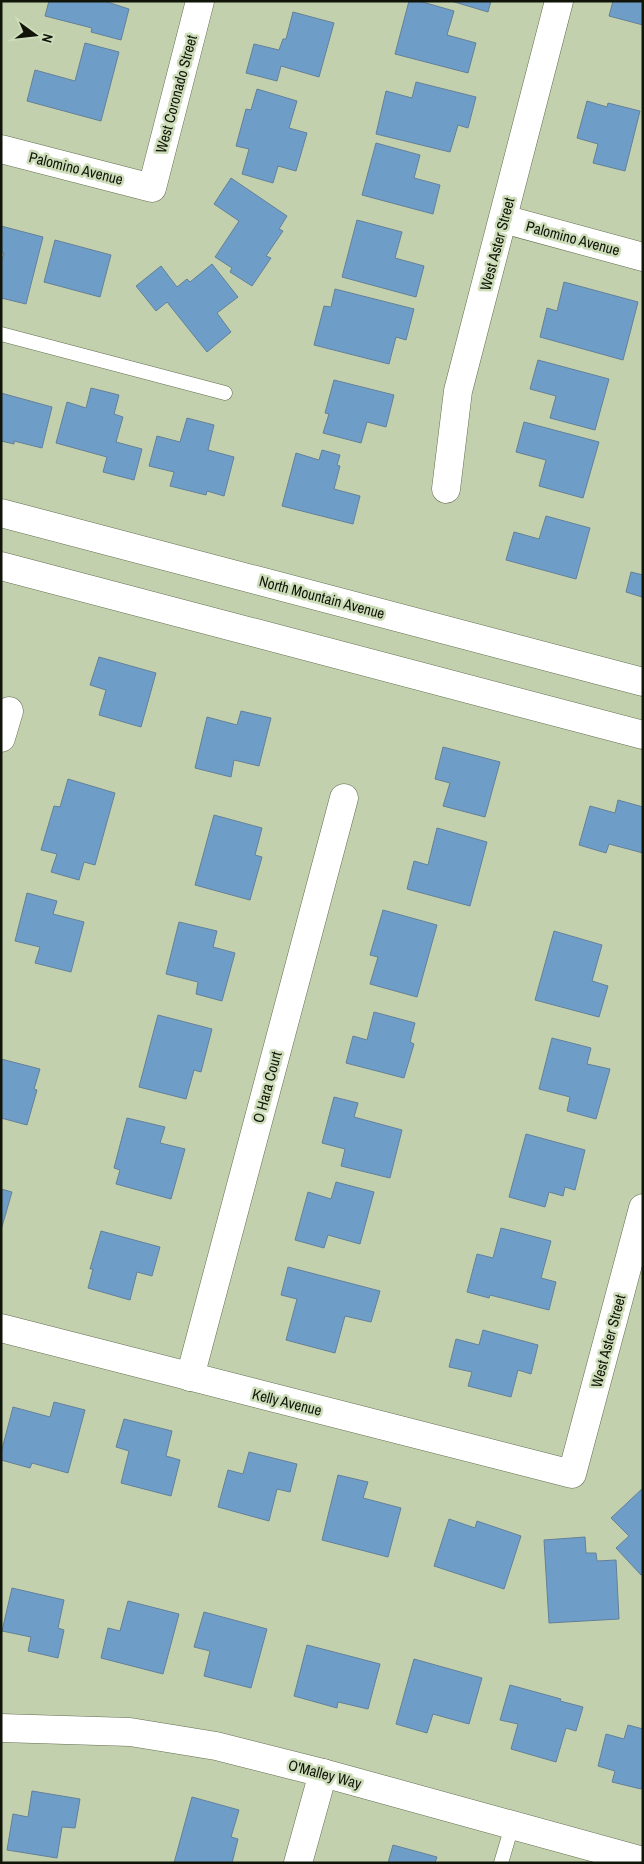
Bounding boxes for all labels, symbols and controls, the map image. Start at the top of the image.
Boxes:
north arrow [10,10,60,60]
text: N [38,32,57,45]
street label: West Coronado Street [150,32,202,155]
street label: Palomino Avenue [27,146,125,190]
street label: West Aster Street [474,195,520,293]
street label: Palomino Avenue [524,215,622,261]
street label: North Mountain Avenue [257,570,387,624]
street label: O Hara Court [247,1048,287,1125]
street label: West Aster Street [585,1292,631,1390]
street label: Kelly Avenue [250,1383,324,1421]
street label: O'Malley Way [286,1754,365,1794]

